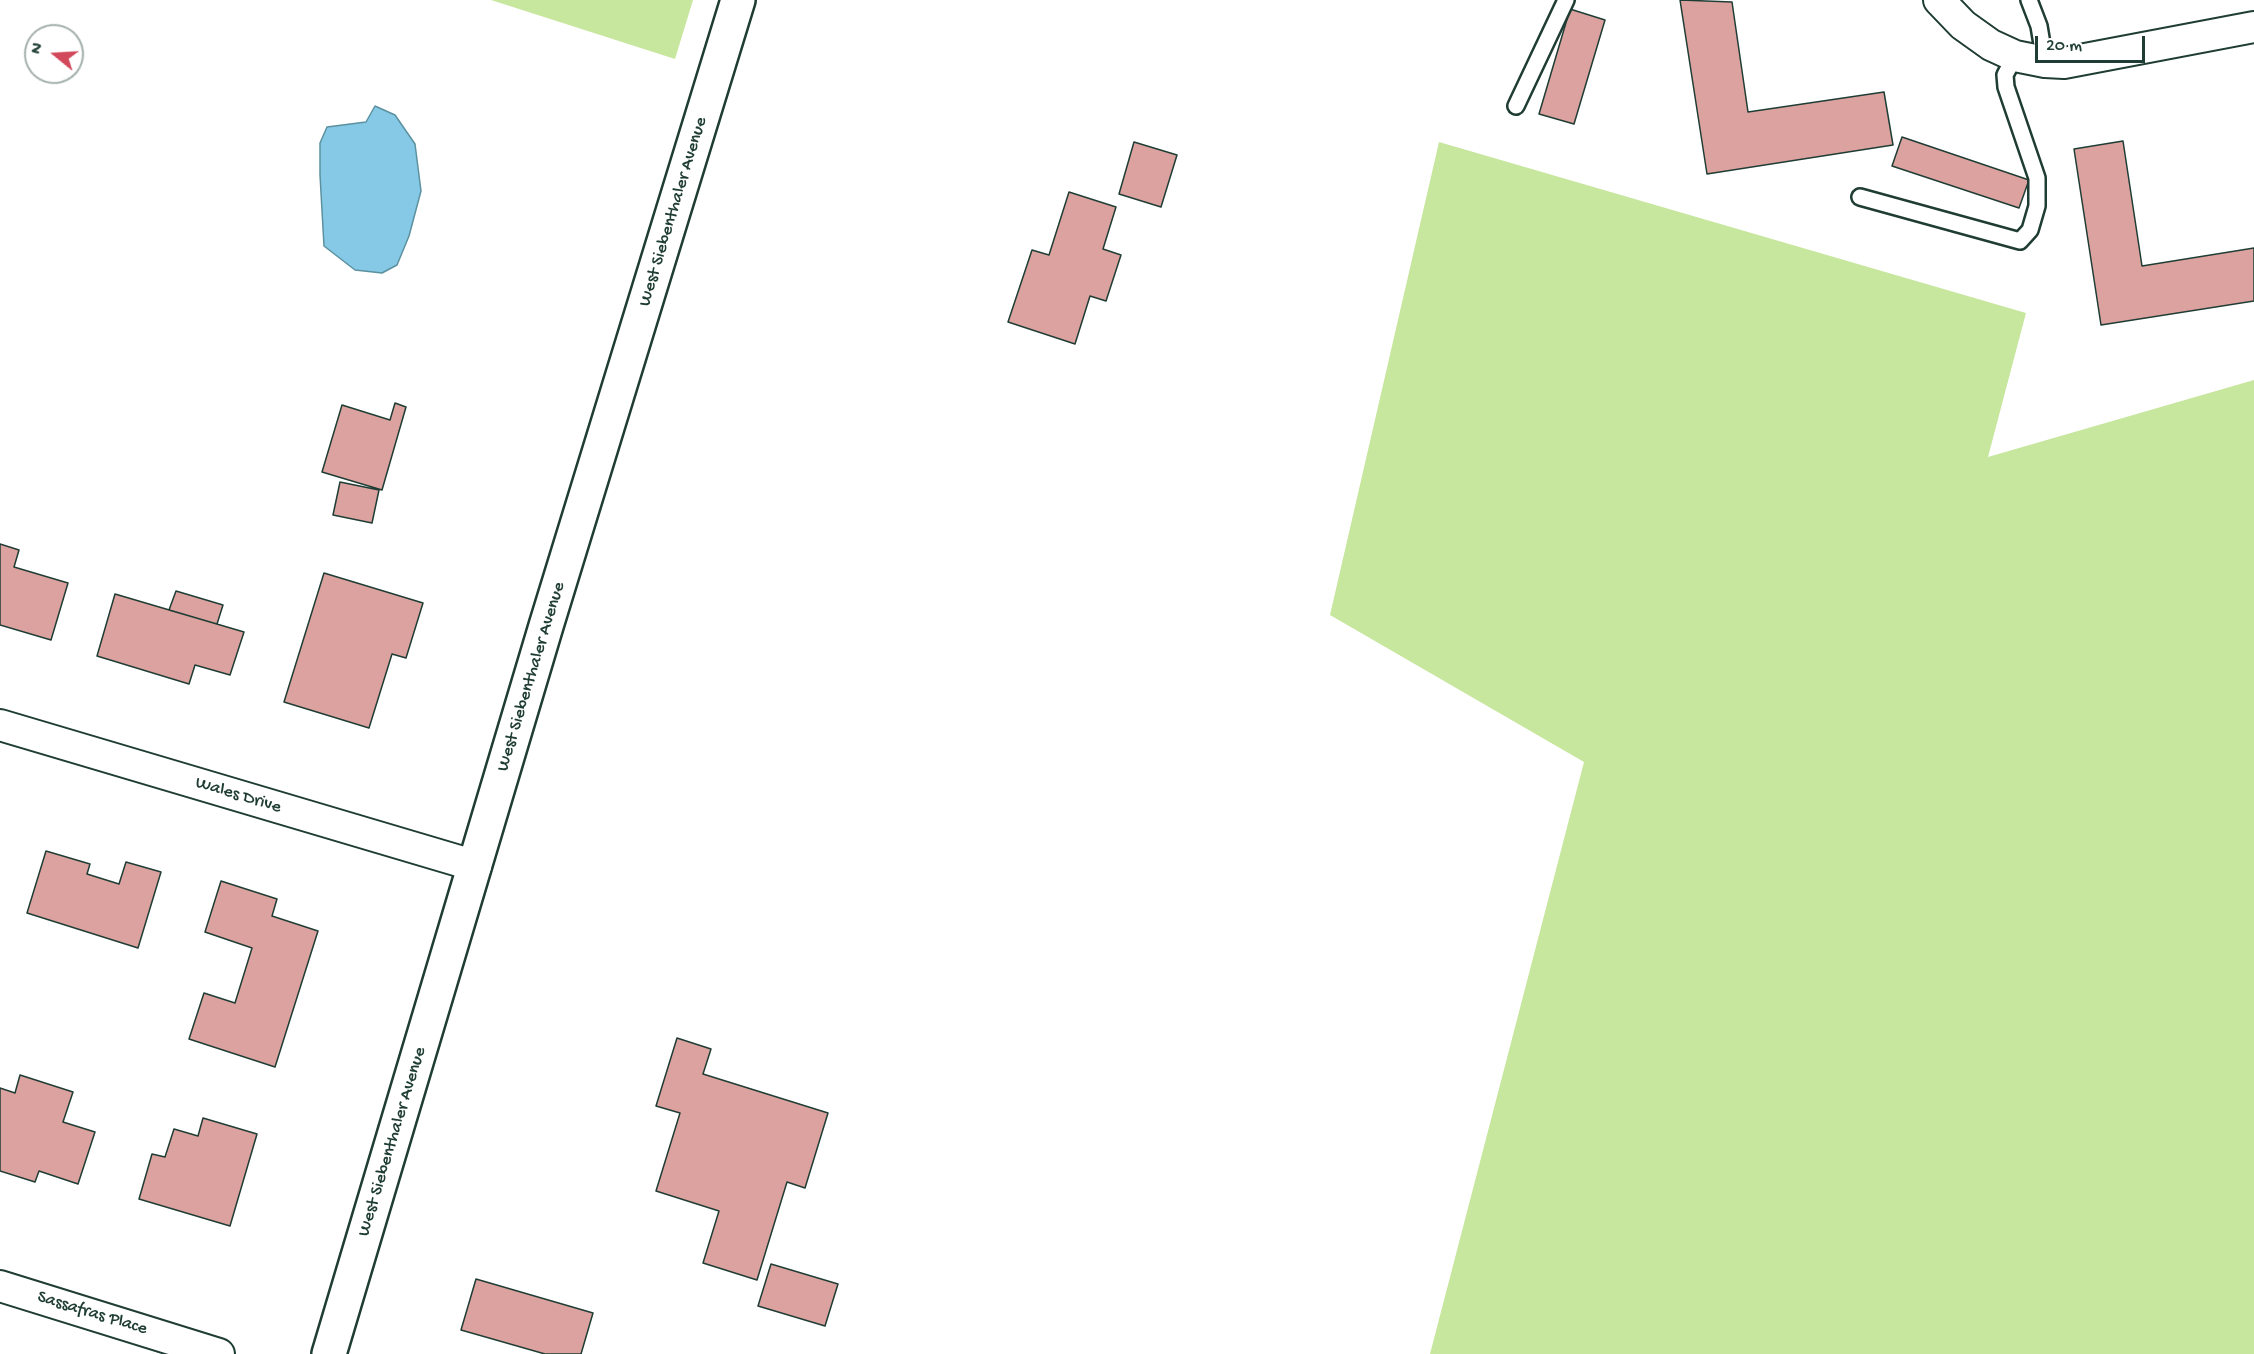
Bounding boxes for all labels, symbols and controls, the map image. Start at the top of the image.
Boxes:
north arrow [24,24,84,84]
scale bar [2038,24,2148,62]
text: 20 m [2046,36,2082,57]
text: N [28,41,49,57]
street label: West Siebenthaler Avenue [635,115,713,309]
street label: West Siebenthaler Avenue [493,580,571,774]
street label: Wales Drive [192,773,284,819]
street label: West Siebenthaler Avenue [354,1045,432,1239]
street label: Sassafras Place [34,1287,150,1341]

